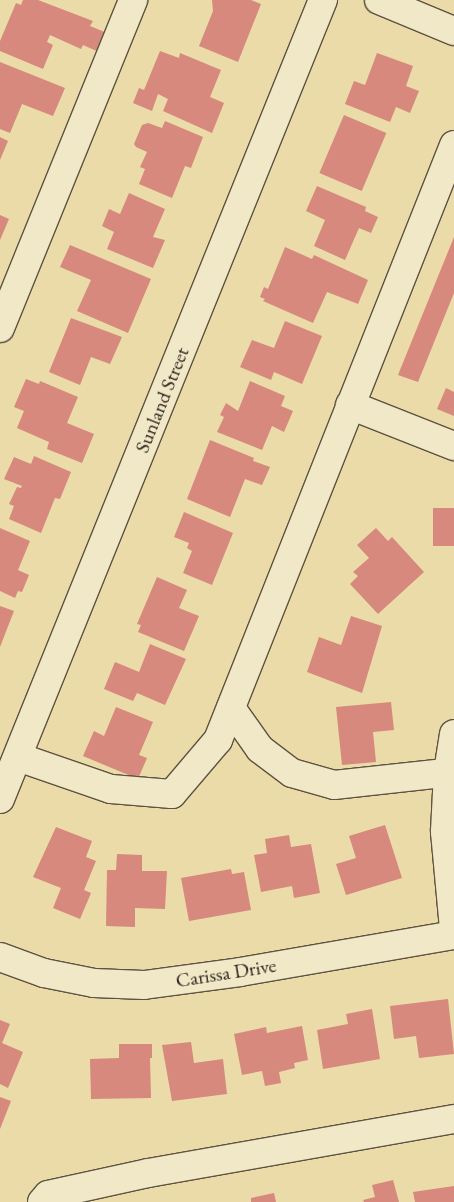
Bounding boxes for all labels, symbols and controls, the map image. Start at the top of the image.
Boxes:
street label: Sunland Street [130,344,194,456]
street label: Carissa Drive [174,953,278,993]

